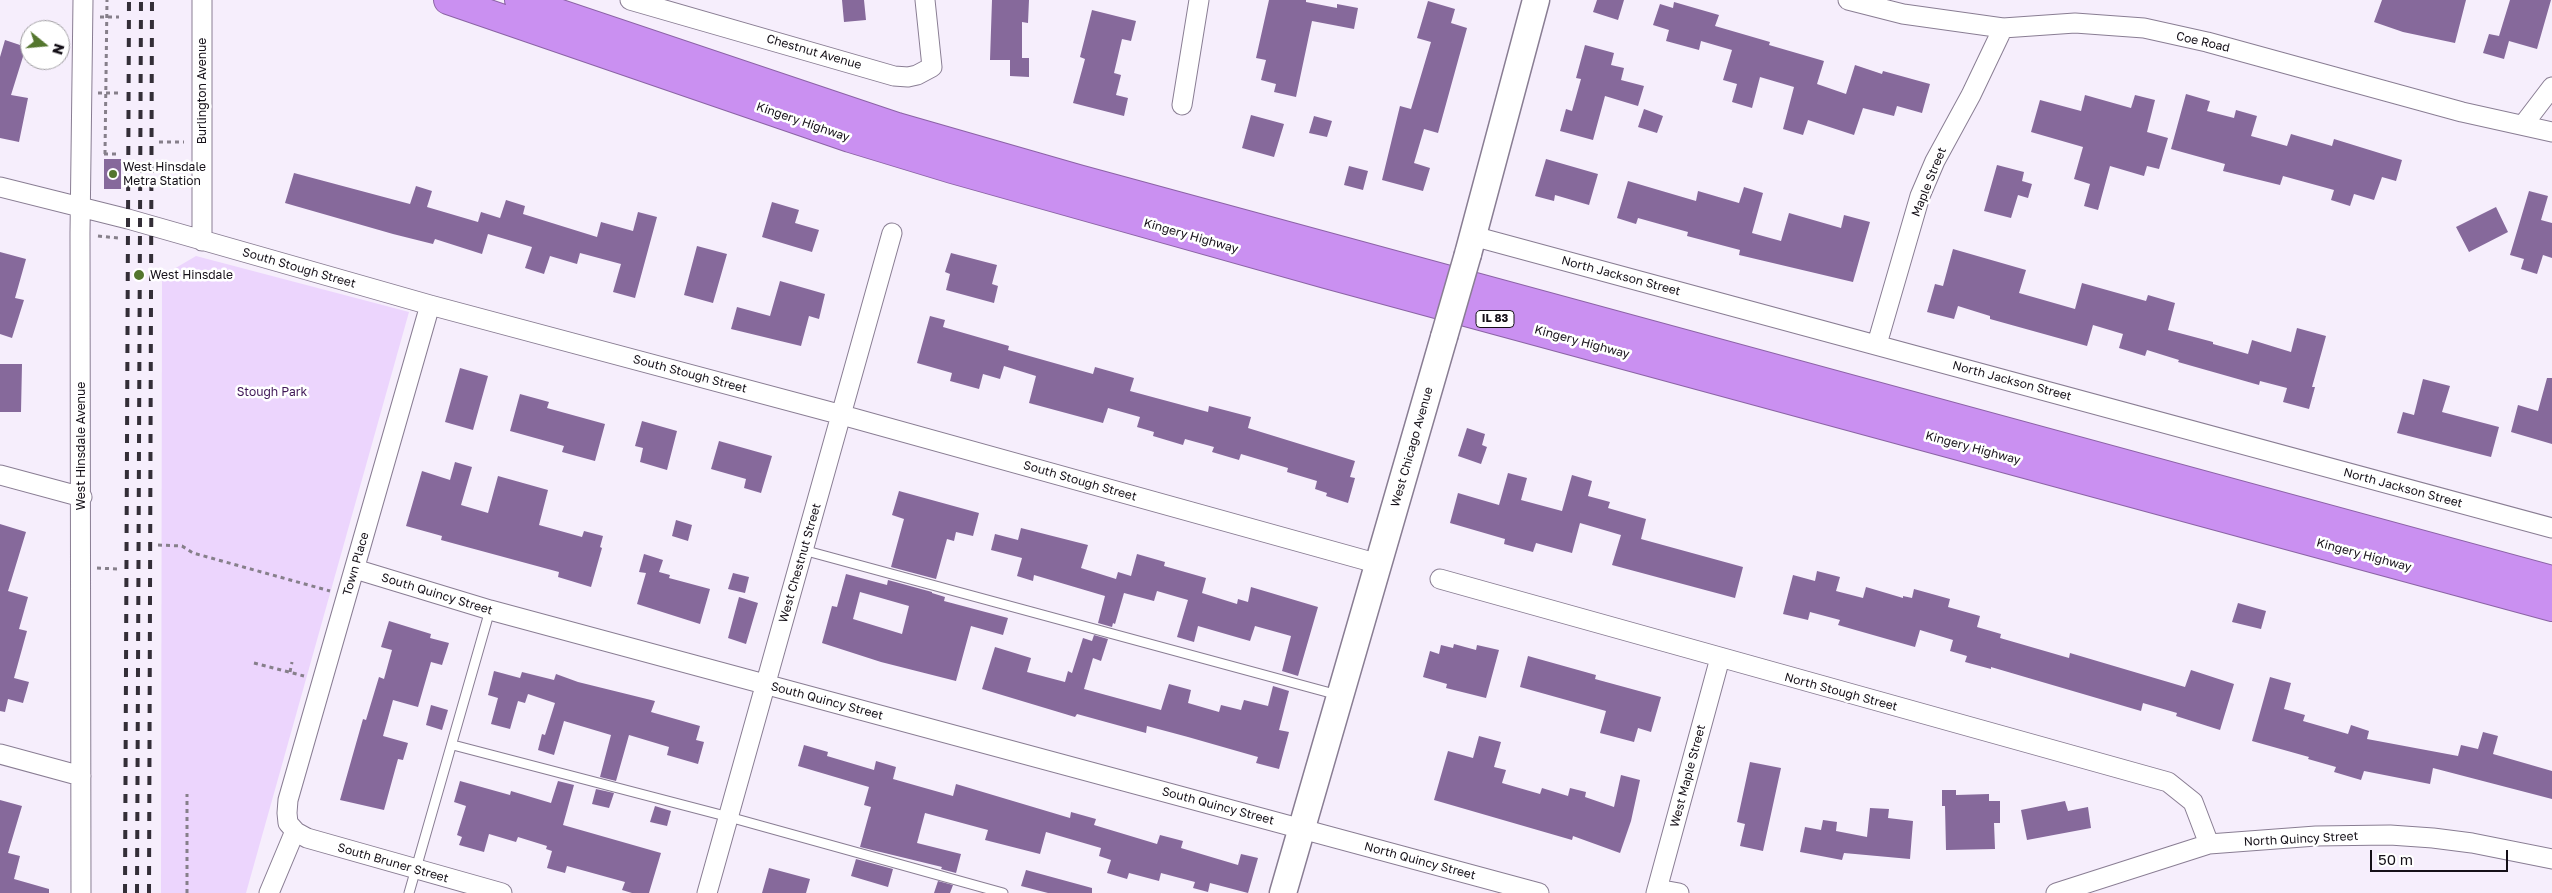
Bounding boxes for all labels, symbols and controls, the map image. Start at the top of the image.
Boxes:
north arrow [20,20,70,70]
street label: Coe Road [2175,29,2231,55]
street label: Chestnut Avenue [765,32,863,72]
street label: Burlington Avenue [195,38,209,144]
text: N [49,42,69,57]
street label: Kingery Highway [754,99,852,145]
street label: Maple Street [1909,145,1949,219]
place label: West Hinsdale Metra Station [123,160,206,188]
marker: West Hinsdale Metra Station [107,168,119,180]
street label: Kingery Highway [1142,216,1240,256]
street label: South Stough Street [241,245,357,291]
street label: North Jackson Street [1560,253,1682,299]
marker: West Hinsdale [132,268,146,282]
place label: West Hinsdale [150,268,233,282]
road number: IL 83 [1476,310,1514,328]
street label: Kingery Highway [1533,322,1631,362]
street label: South Stough Street [631,352,749,396]
street label: North Jackson Street [1951,358,2073,404]
street label: West Hinsdale Avenue [74,382,88,510]
park label: Stough Park [237,385,307,399]
street label: West Chicago Avenue [1388,385,1436,509]
street label: Kingery Highway [1924,428,2022,468]
street label: South Stough Street [1022,458,1138,504]
street label: North Jackson Street [2342,465,2464,511]
street label: West Chestnut Street [776,502,824,624]
street label: Town Place [340,531,372,597]
street label: Kingery Highway [2315,535,2413,575]
street label: South Quincy Street [380,570,494,618]
street label: North Stough Street [1783,670,1899,714]
street label: South Quincy Street [769,679,885,723]
street label: West Maple Street [1667,723,1709,829]
street label: South Quincy Street [1160,784,1276,828]
street label: North Quincy Street [2243,829,2359,849]
street label: North Quincy Street [1363,839,1477,883]
street label: South Bruner Street [336,840,450,886]
scale bar [2372,840,2510,872]
text: 50 m [2378,850,2413,868]

